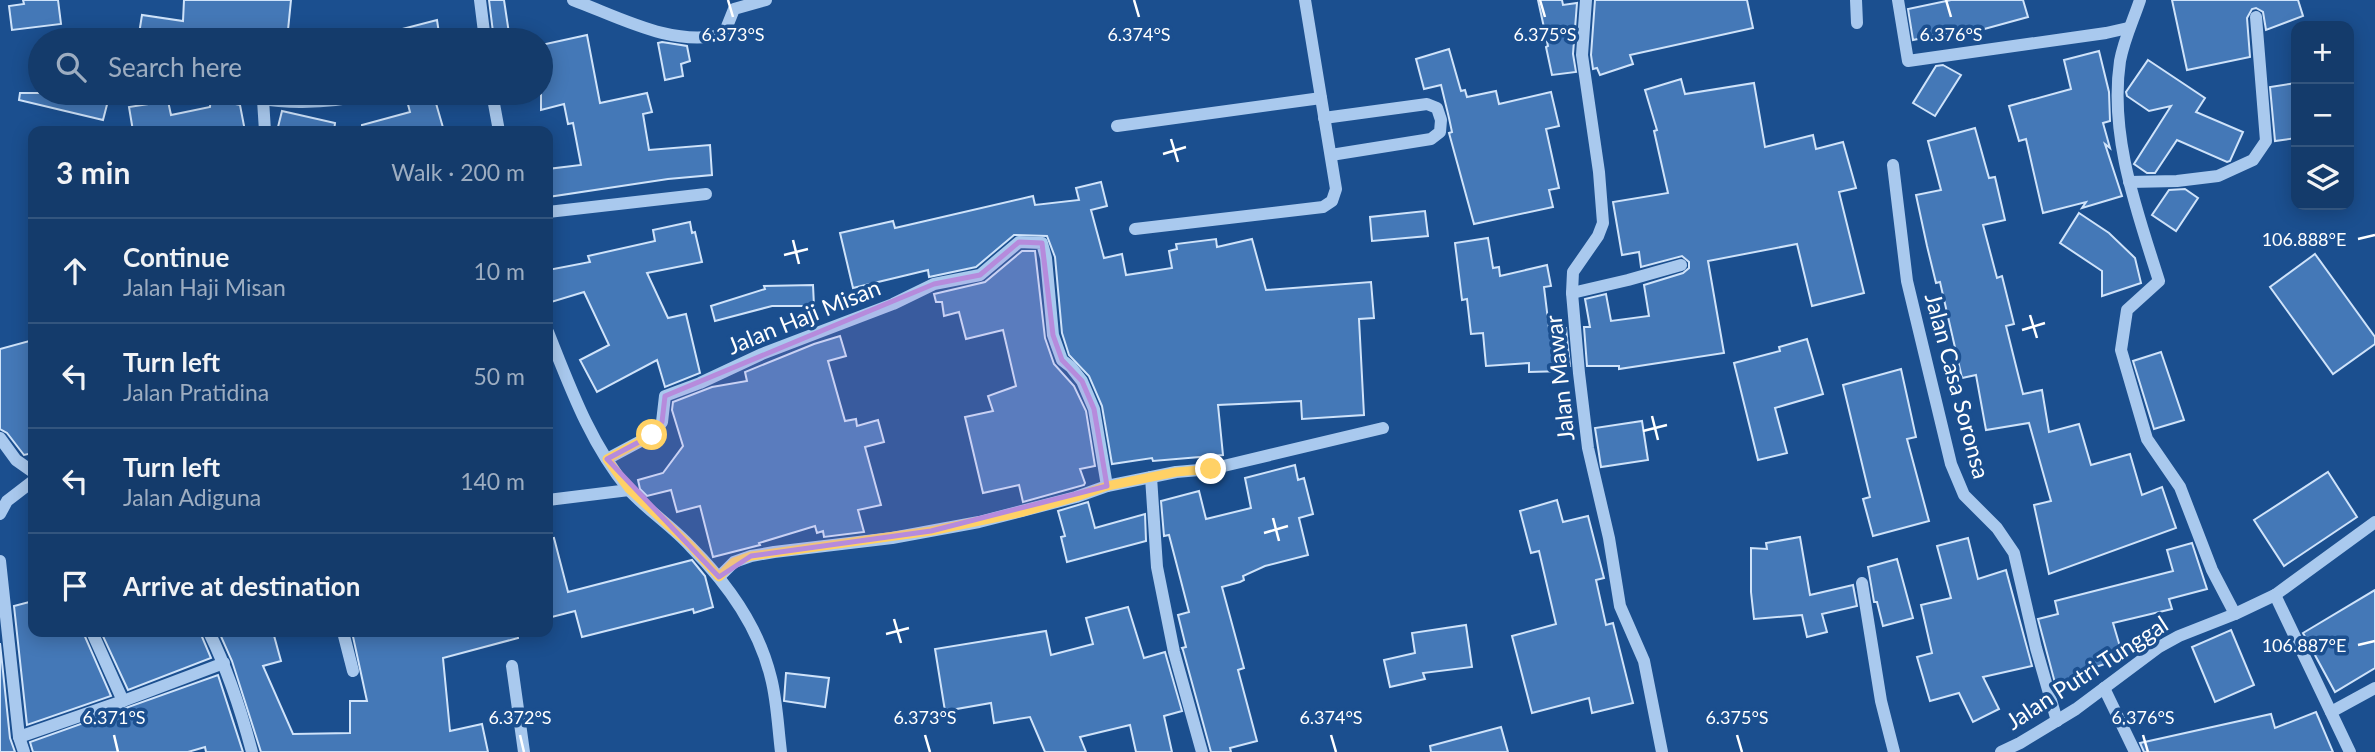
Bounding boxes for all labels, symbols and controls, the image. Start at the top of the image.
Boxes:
map controls [2291,21,2354,210]
button: + [2291,21,2354,84]
text: 6.373°S [701,23,765,45]
text: 6.374°S [1107,23,1171,45]
text: 6.375°S [1513,23,1577,45]
text: 6.376°S [1919,23,1983,45]
search box [28,28,553,105]
icon: search [52,48,90,86]
text: Search here [108,51,242,83]
button: − [2291,84,2354,147]
button: layers [2291,147,2354,210]
text: 3 min [56,154,130,190]
text: Walk · 200 m [391,158,525,186]
text: 106.888°E [2262,228,2346,250]
text: Continue [123,241,229,273]
icon: ahead [56,252,94,290]
text: 10 m [474,257,525,285]
text: Jalan Haji Misan [123,273,286,301]
street label: Jalan Haji Misan [723,273,884,360]
street label: Jalan Casa Soronsa [1920,290,1996,482]
street label: Jalan Mawar [1538,313,1580,442]
text: Turn left [123,346,220,378]
icon: left [56,357,94,395]
text: 50 m [474,362,525,390]
text: Jalan Pratidina [123,378,269,406]
route start [636,419,667,450]
text: Turn left [123,451,220,483]
route end [1195,453,1226,484]
icon: left [56,462,94,500]
text: 140 m [460,467,525,495]
text: Jalan Adiguna [123,483,261,511]
icon: arrive [56,567,94,605]
text: Arrive at destination [123,570,360,602]
street label: Jalan Putri Tunggal [2000,609,2173,735]
text: 106.887°E [2262,634,2346,656]
text: 6.371°S [82,706,146,728]
text: 6.372°S [488,706,552,728]
text: 6.373°S [893,706,957,728]
text: 6.374°S [1299,706,1363,728]
text: 6.375°S [1705,706,1769,728]
text: 6.376°S [2111,706,2175,728]

